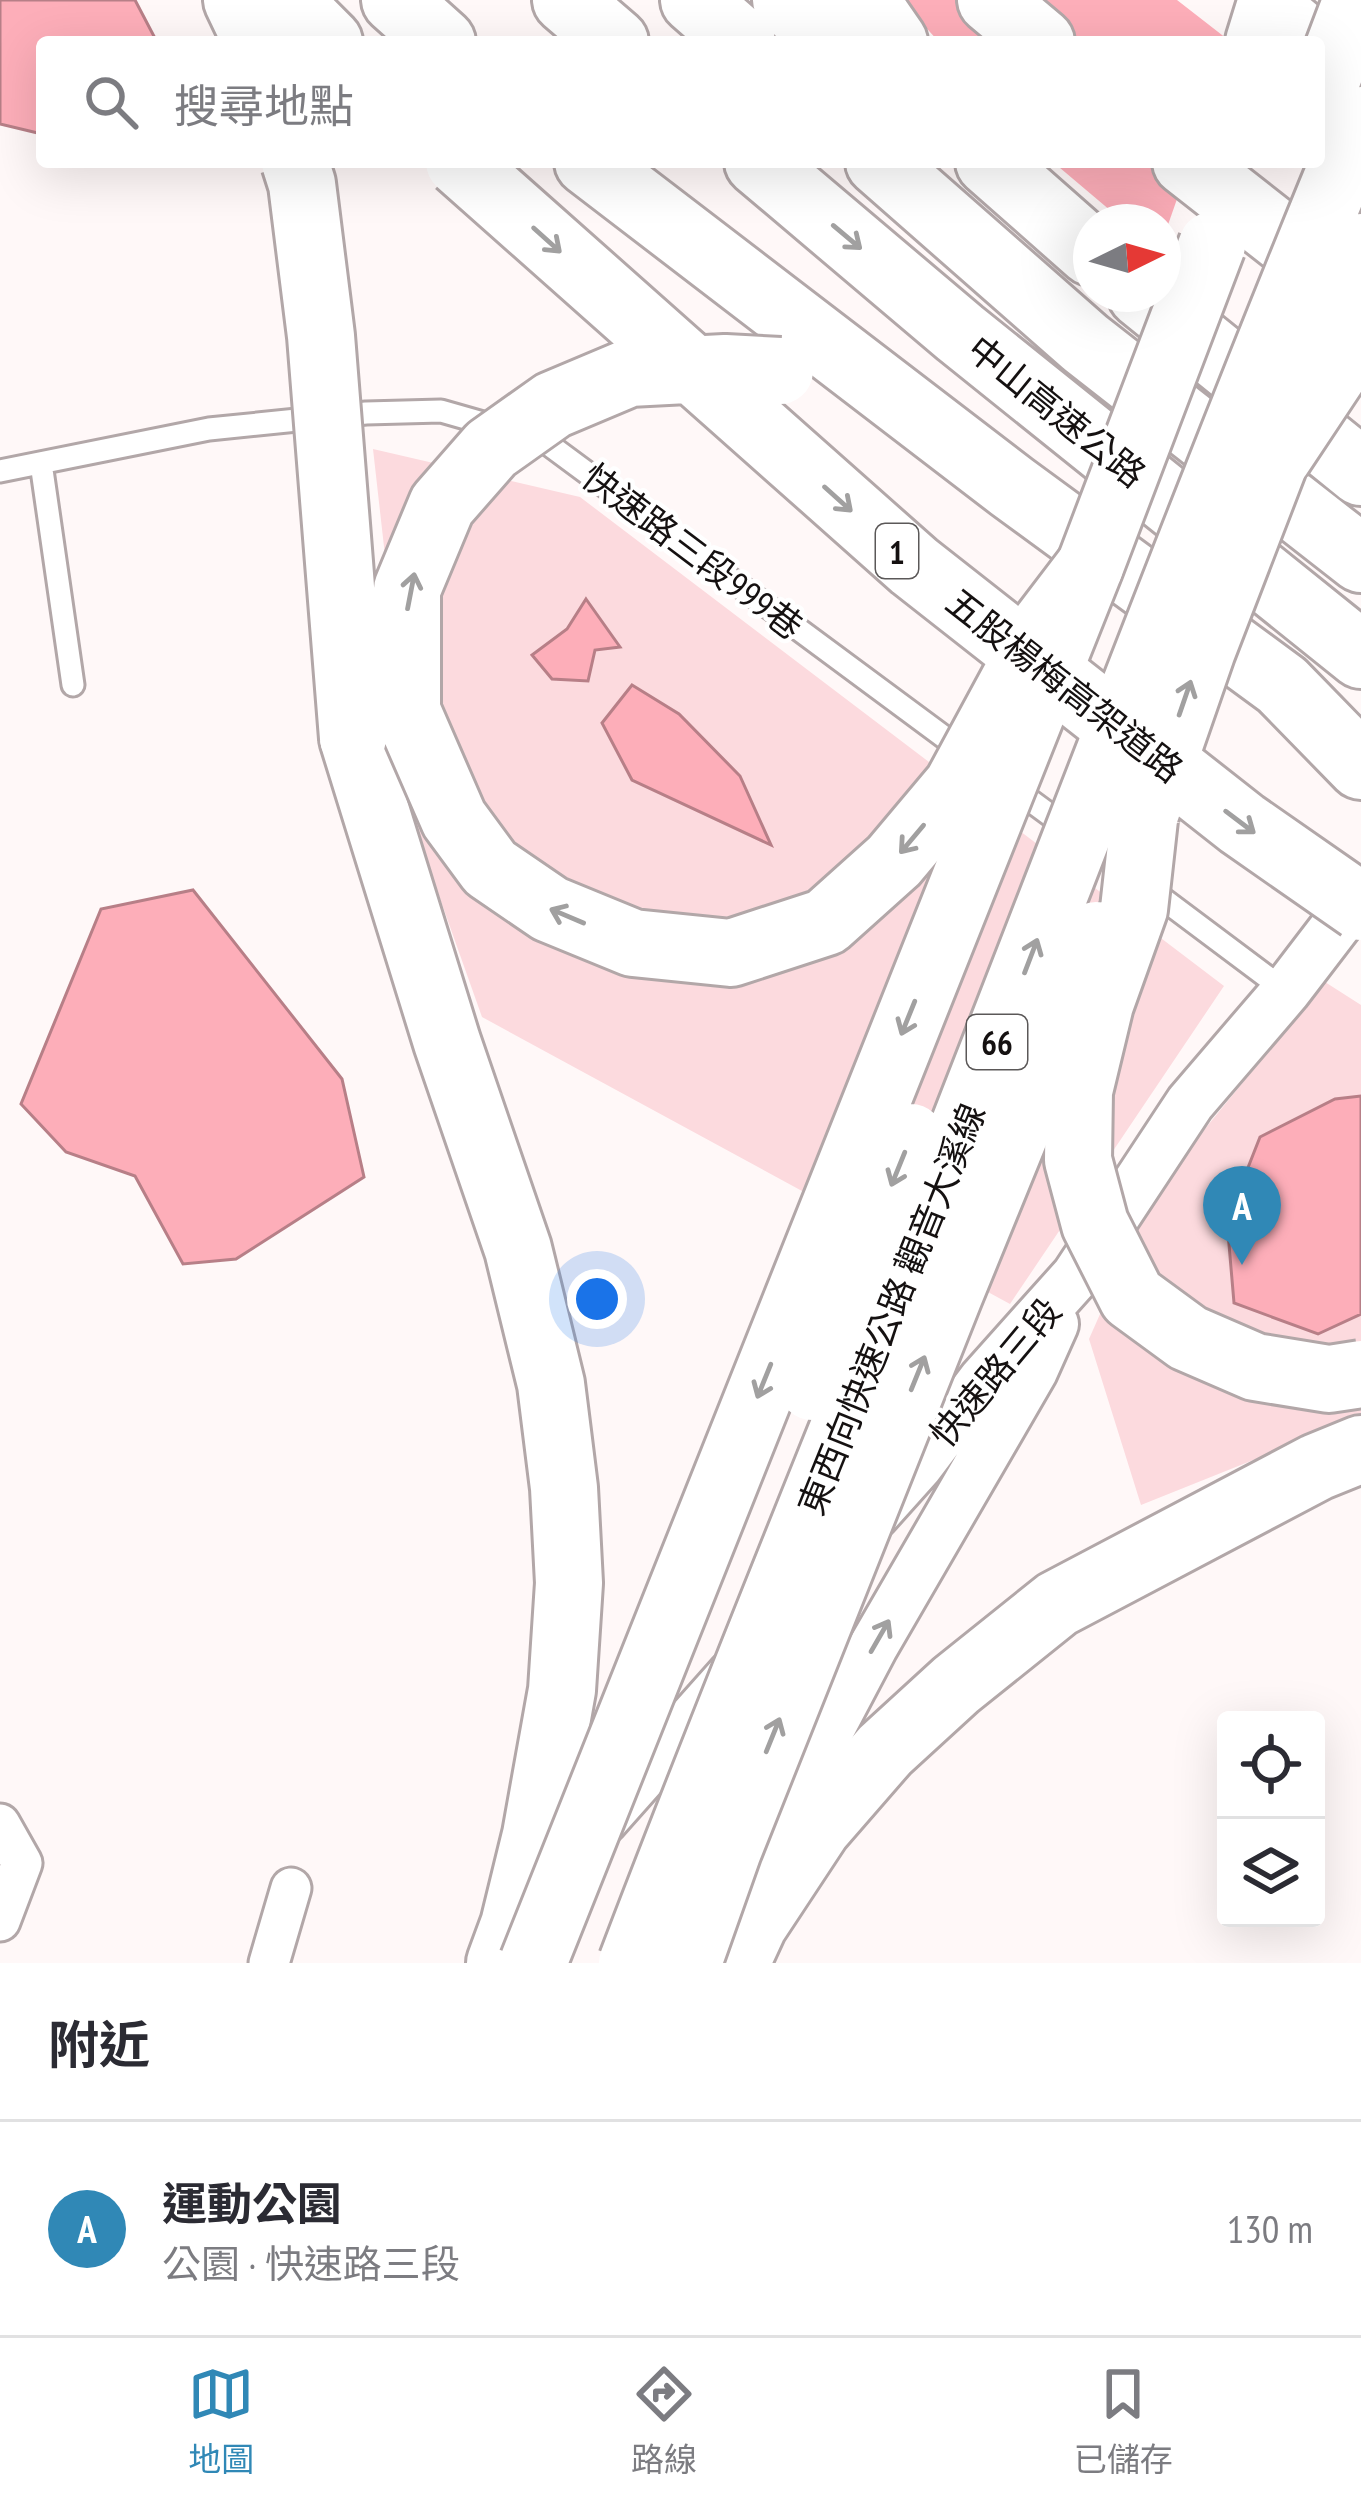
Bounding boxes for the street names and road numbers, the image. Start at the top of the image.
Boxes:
street label: 中山高速公路 [958,325,1156,497]
street label: 快速路三段999巷 [573,453,813,649]
road number: 1 [876,524,918,578]
street label: 五股楊梅高架道路 [937,578,1193,792]
road number: 66 [967,1015,1027,1069]
street label: 東西向快速公路 觀音大溪線 [787,1096,995,1522]
street label: 快速路三段 [919,1288,1071,1456]

